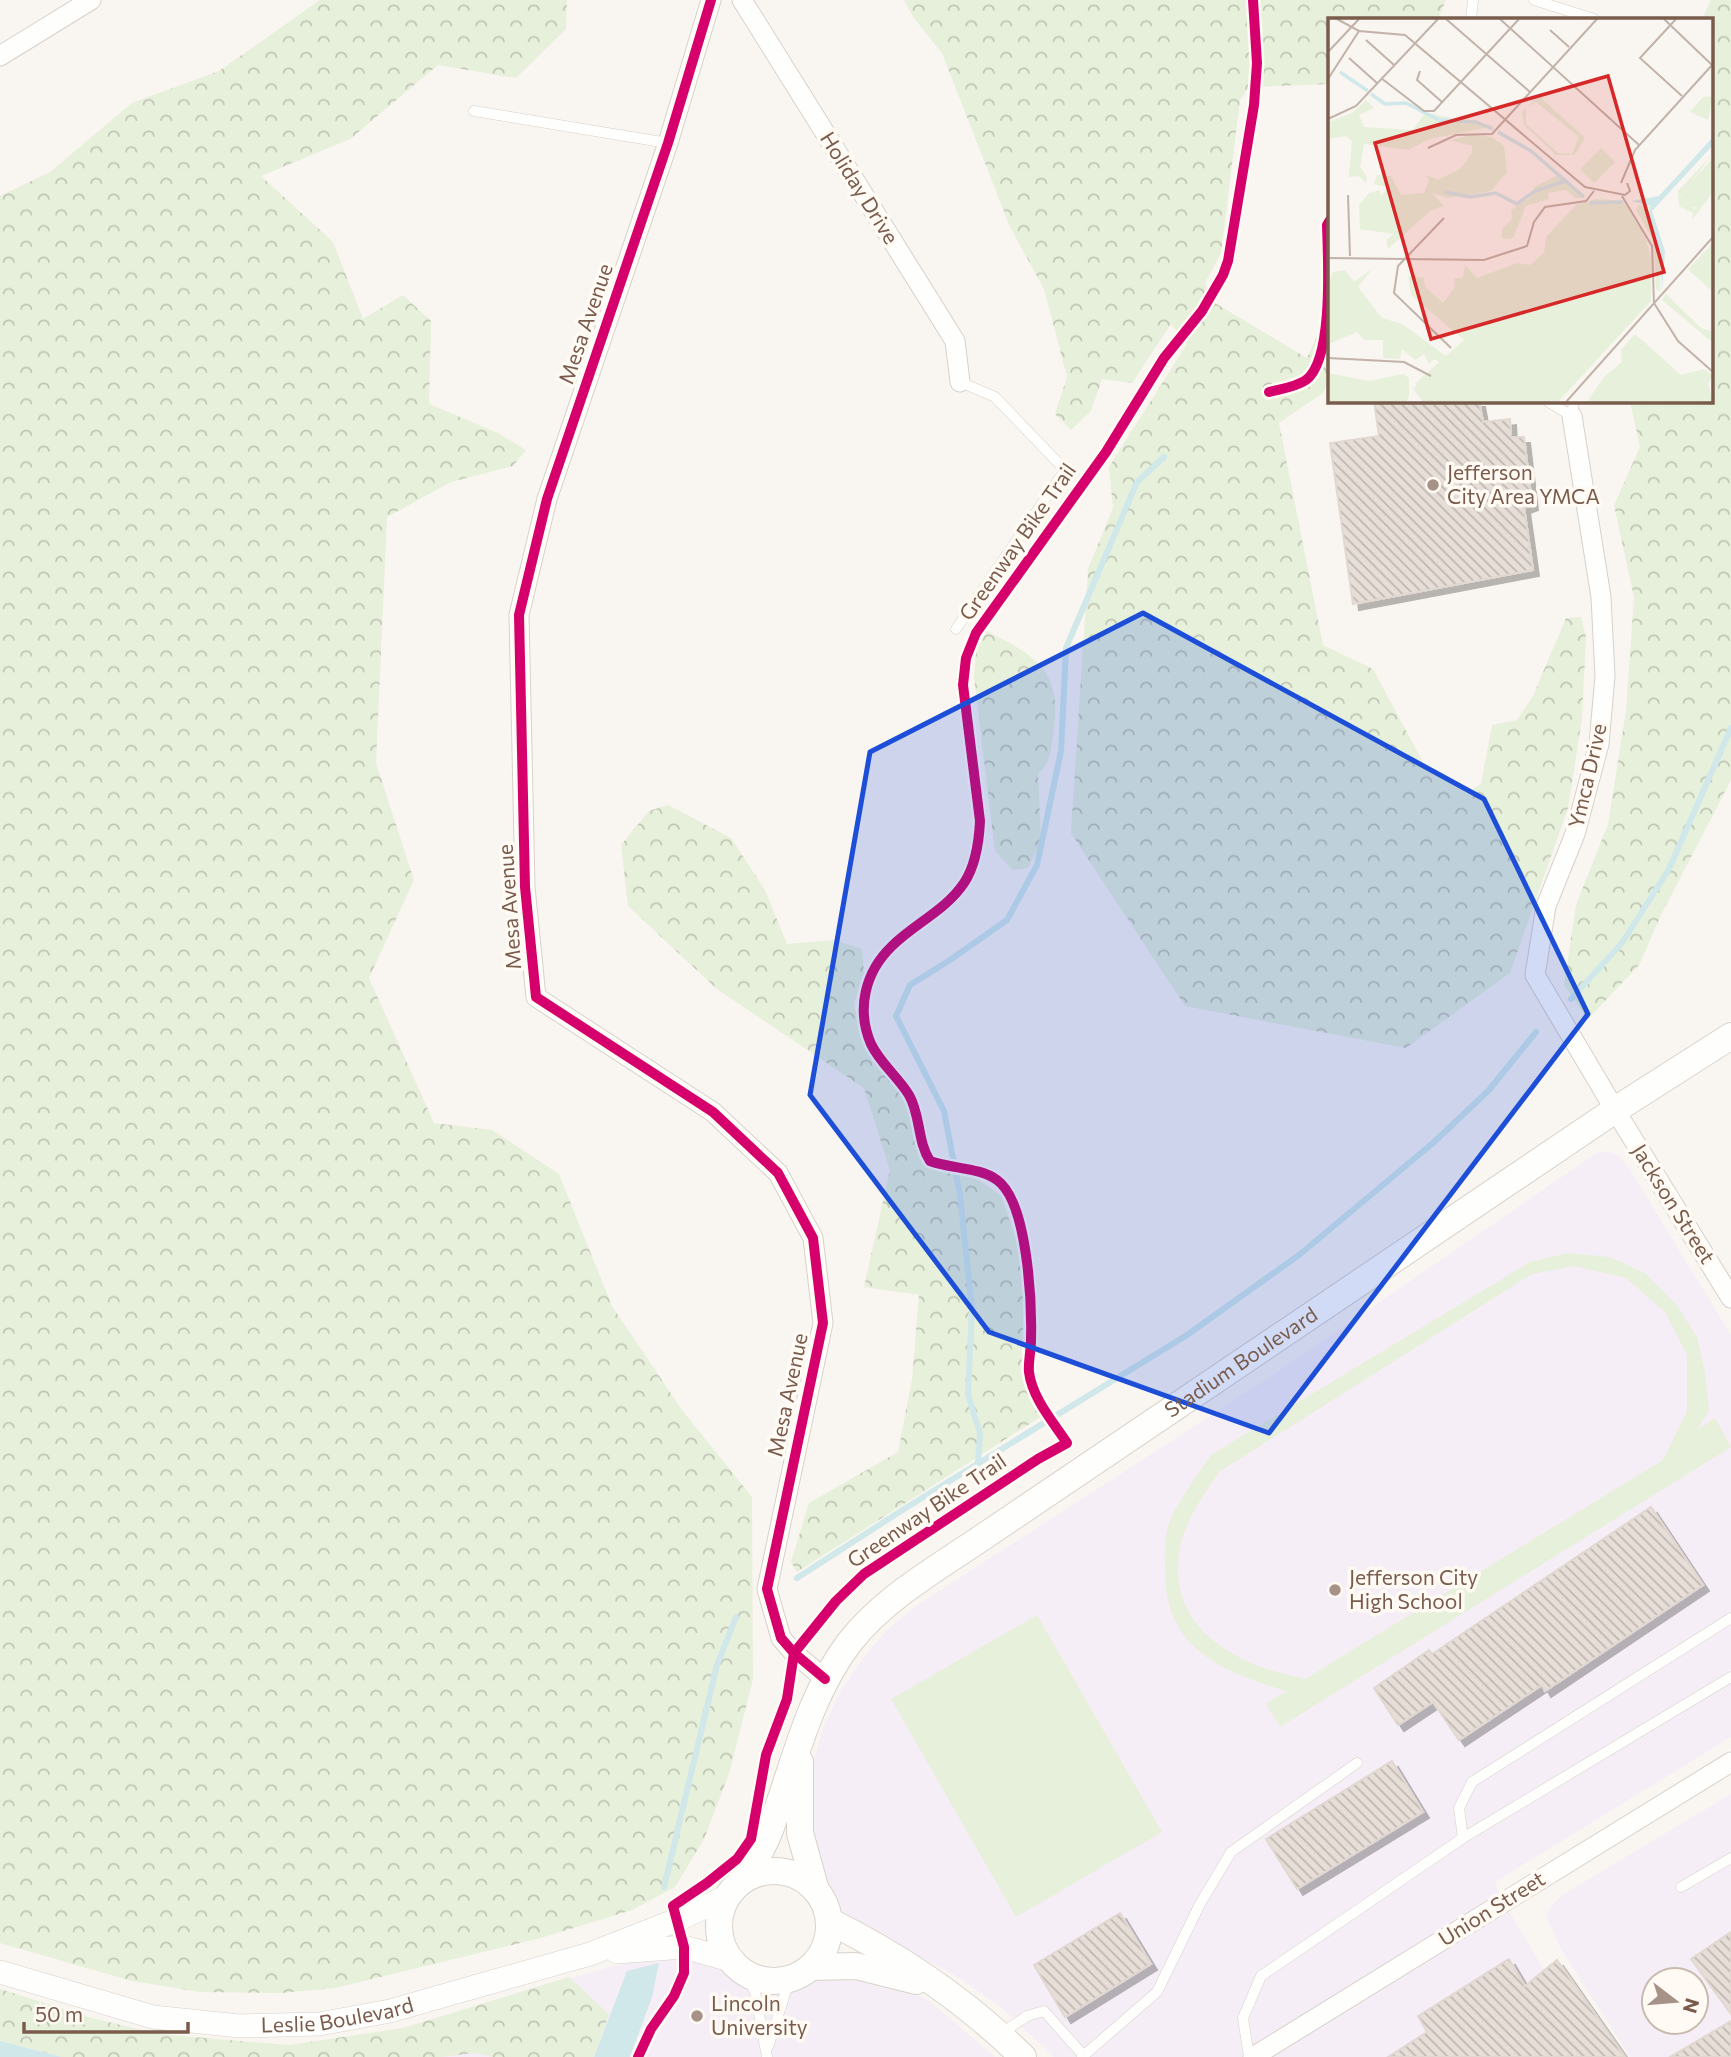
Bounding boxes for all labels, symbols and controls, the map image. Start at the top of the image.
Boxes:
inset map [1328,18,1714,402]
street label: Holiday Drive [816,127,905,248]
street label: Mesa Avenue [552,260,617,387]
street label: Greenway Bike Trail [953,458,1080,625]
place label: Jefferson City Area YMCA [1447,459,1600,508]
marker: Jefferson City Area YMCA [1425,477,1441,493]
street label: Ymca Drive [1562,721,1611,831]
street label: Mesa Avenue [492,844,525,971]
street label: Jackson Street [1628,1139,1721,1268]
street label: Stadium Boulevard [1159,1301,1322,1422]
street label: Mesa Avenue [761,1331,812,1459]
street label: Greenway Bike Trail [842,1447,1010,1572]
place label: Jefferson City High School [1349,1564,1478,1613]
marker: Jefferson City High School [1327,1582,1343,1598]
street label: Union Street [1433,1865,1549,1950]
north arrow [1640,1966,1710,2036]
scale bar [24,1990,189,2034]
place label: Lincoln University [711,1990,808,2039]
street label: Leslie Boulevard [261,1991,416,2036]
text: N [1679,1996,1705,2016]
text: 50 m [35,2001,83,2026]
marker: Lincoln University [689,2008,705,2024]

